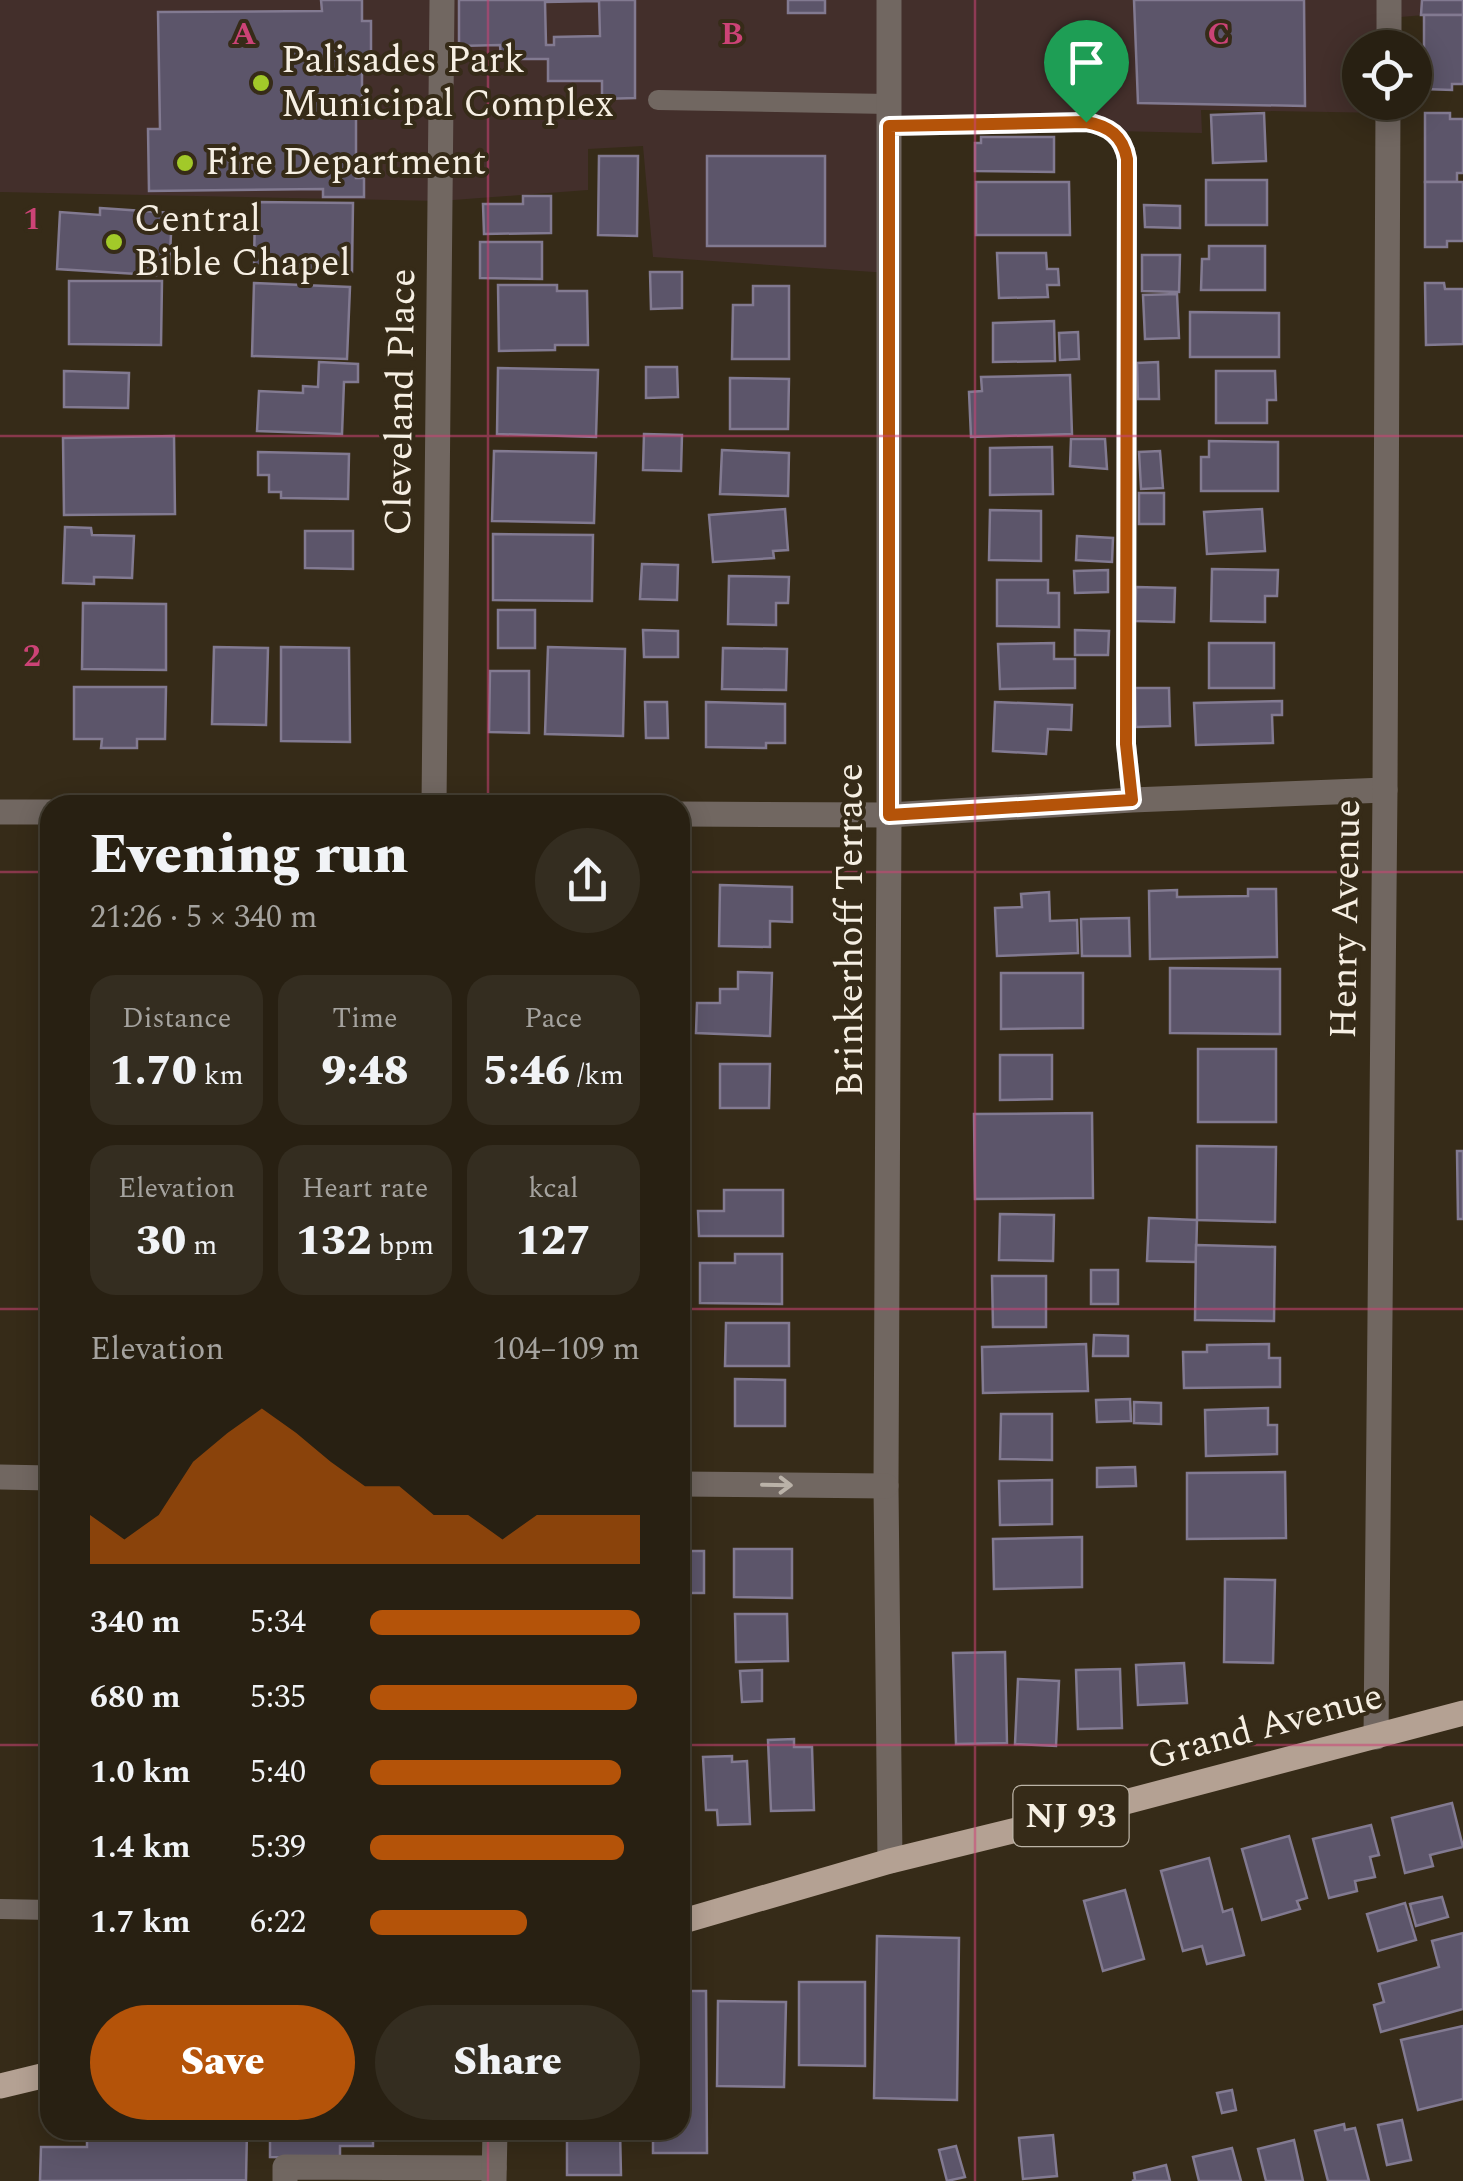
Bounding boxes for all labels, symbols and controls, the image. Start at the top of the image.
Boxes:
text: A [232,10,257,59]
text: B [721,10,743,59]
text: C [1208,10,1230,59]
pin [1044,20,1129,123]
map controls [1342,30,1432,120]
button: locate [1342,30,1432,120]
place label: Palisades Park Municipal Complex [281,32,614,134]
icon: arrive [1059,35,1114,90]
marker: Palisades Park Municipal Complex [250,72,272,94]
place label: Fire Department [205,134,487,192]
marker: Fire Department [174,152,196,174]
place label: Central Bible Chapel [134,191,351,293]
text: 1 [23,195,41,244]
marker: Central Bible Chapel [103,231,125,253]
street label: Cleveland Place [370,268,432,536]
text: 2 [23,632,41,681]
street label: Brinkerhoff Terrace [822,763,880,1097]
street label: Henry Avenue [1315,799,1377,1039]
text: Evening run [90,814,408,897]
button: share [535,828,640,933]
text: 21:26 · 5 × 340 m [90,893,318,942]
text: Distance [122,997,231,1040]
text: Time [332,997,398,1040]
text: Pace [524,997,582,1040]
text: 1.70 [110,1040,197,1103]
text: 9:48 [321,1040,409,1103]
text: 5:46 [483,1040,570,1103]
text: km [197,1054,244,1097]
text: /km [570,1054,624,1097]
text: Elevation [118,1167,235,1210]
text: Heart rate [302,1167,428,1210]
text: kcal [528,1167,578,1210]
text: 30 [136,1210,186,1273]
text: 132 [296,1210,371,1273]
text: 127 [516,1210,591,1273]
text: m [186,1224,217,1267]
text: bpm [371,1224,434,1267]
text: Elevation [90,1325,224,1374]
text: 104–109 m [492,1325,640,1374]
one-way arrow [760,1476,793,1494]
text: 340 m [90,1598,181,1647]
text: 5:34 [250,1598,306,1647]
street label: Grand Avenue [1141,1668,1389,1786]
text: 680 m [90,1673,181,1722]
text: 5:35 [250,1673,306,1722]
text: 1.0 km [90,1748,191,1797]
text: 5:40 [250,1748,306,1797]
road number: NJ 93 [1014,1786,1128,1846]
text: 1.4 km [90,1823,191,1872]
text: 5:39 [250,1823,306,1872]
text: 1.7 km [90,1898,191,1947]
text: 6:22 [250,1898,306,1947]
button: Save [90,2005,355,2120]
button: Share [375,2005,640,2120]

